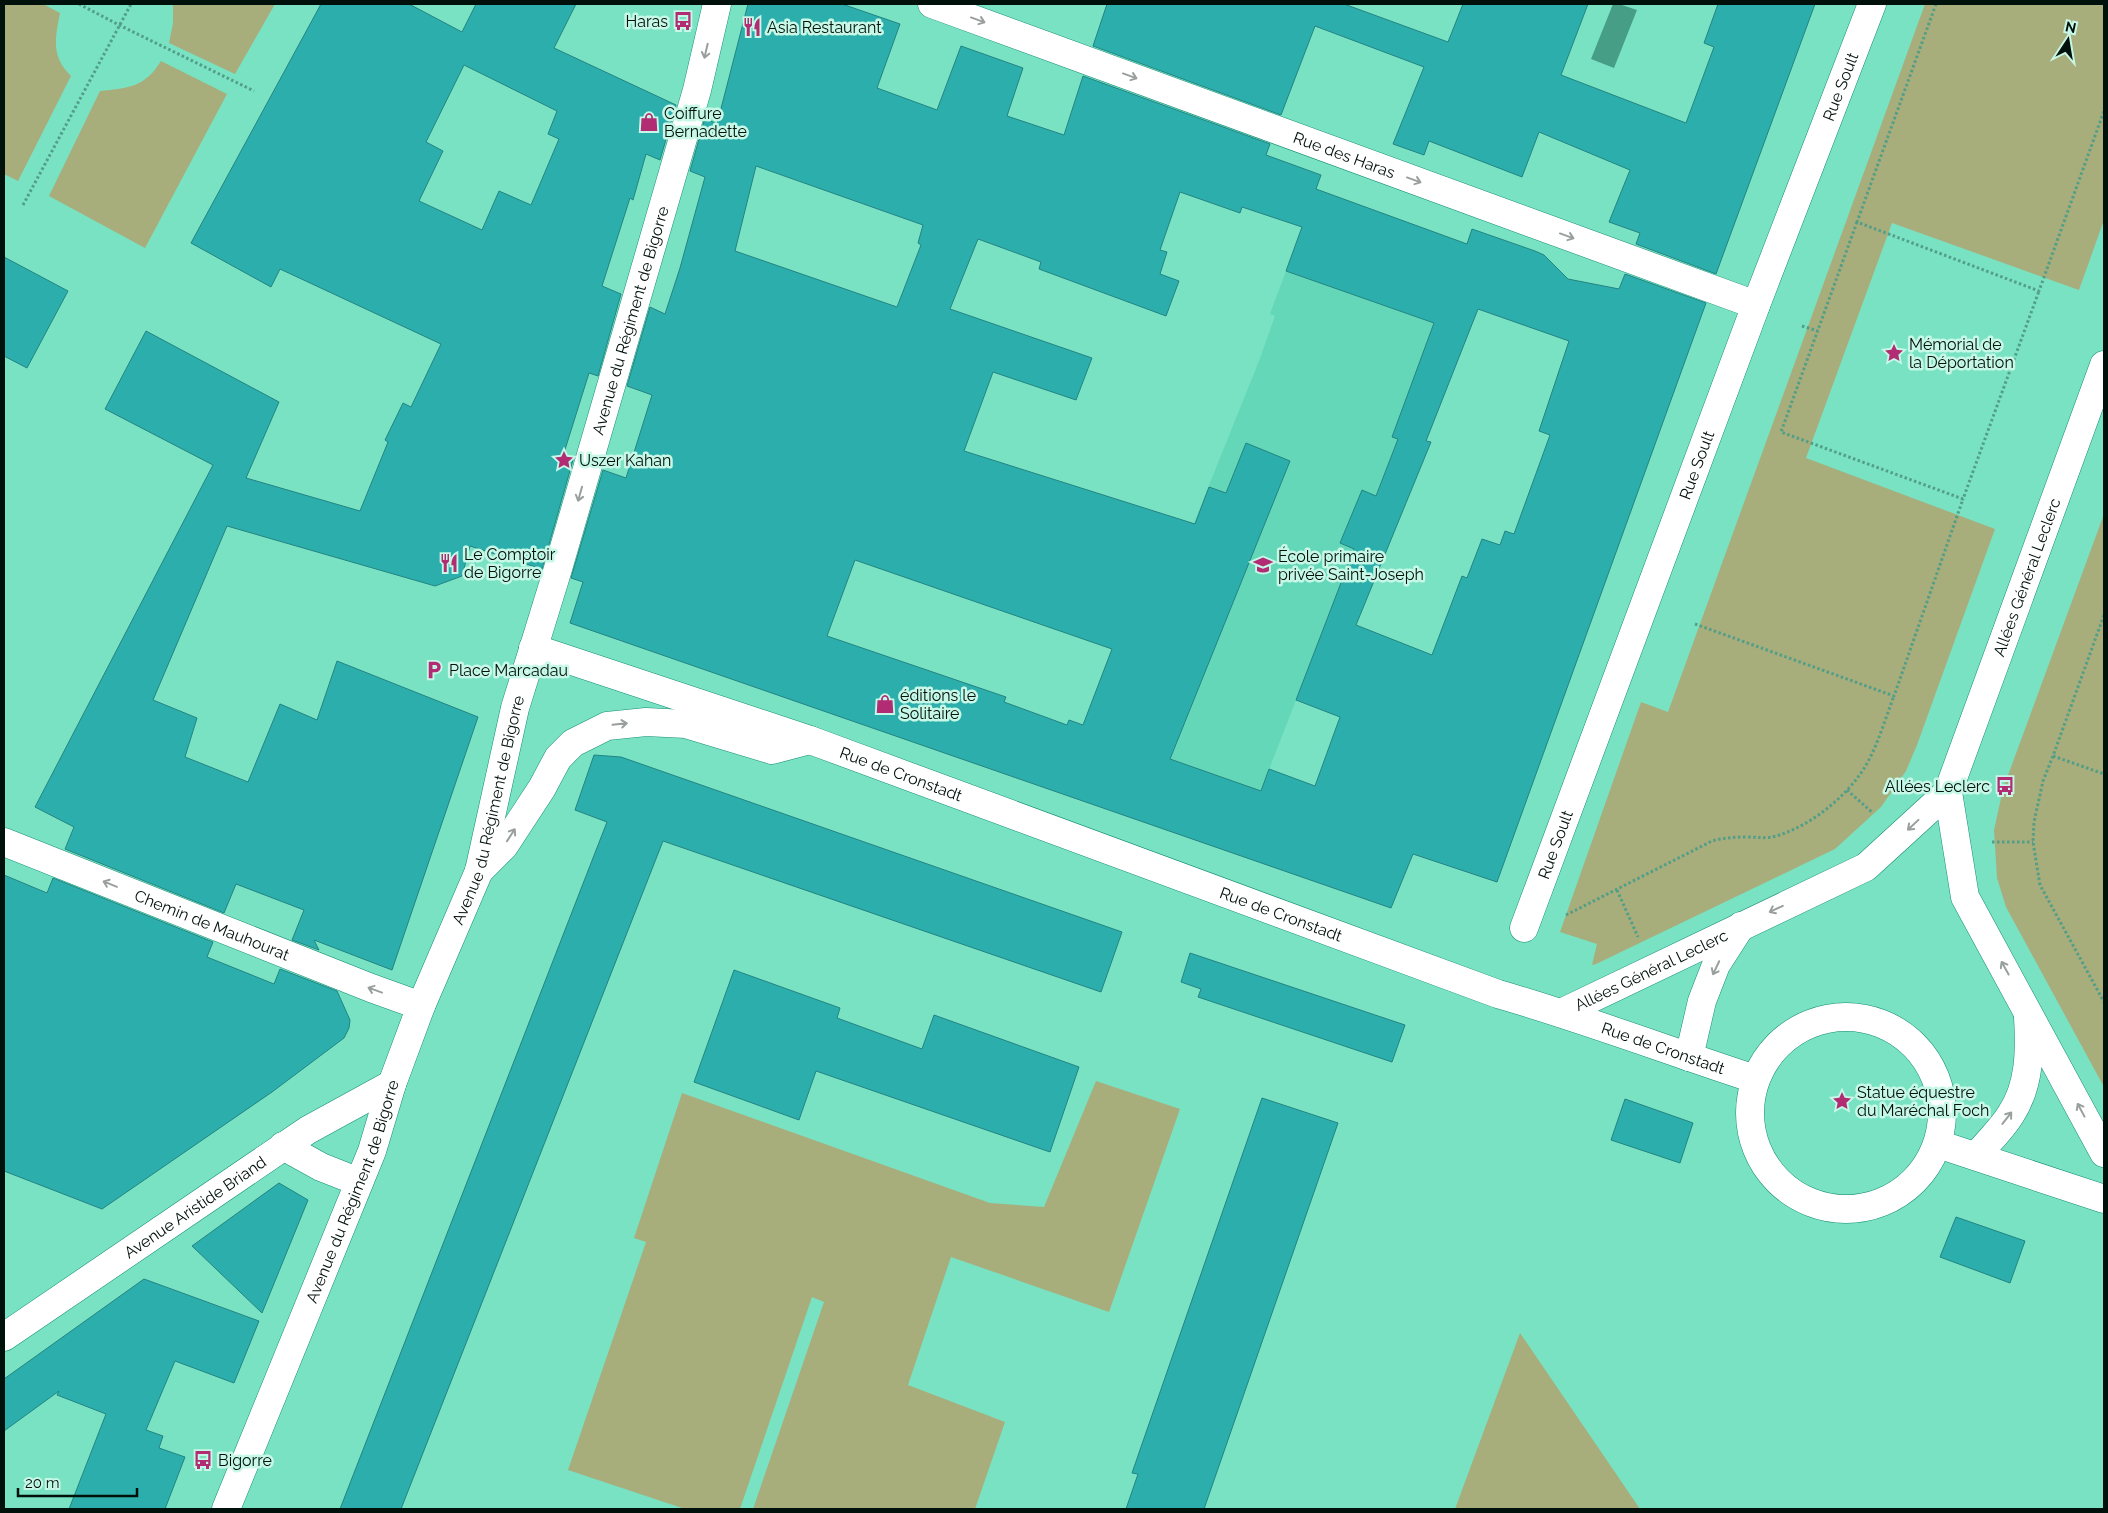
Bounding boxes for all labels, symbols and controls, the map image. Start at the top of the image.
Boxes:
bus stop icon: Haras [672,10,694,32]
place label: Haras [626,12,668,31]
north arrow [2043,15,2093,65]
restaurant icon: Asia Restaurant [741,16,763,38]
one-way arrow [969,16,985,25]
place label: Asia Restaurant [767,18,882,37]
text: N [2064,18,2078,36]
one-way arrow [701,43,710,59]
street label: Rue Soult [1819,49,1863,124]
one-way arrow [1122,72,1137,81]
place label: Coiffure Bernadette [664,104,747,141]
shop icon: Coiffure Bernadette [638,111,660,133]
street label: Rue des Haras [1291,128,1398,182]
one-way arrow [1406,176,1422,185]
street label: Avenue du Régiment de Bigorre [588,204,673,437]
one-way arrow [1559,232,1574,241]
place label: Mémorial de la Déportation [1909,335,2014,372]
place icon: Mémorial de la Déportation [1883,342,1905,364]
street label: Rue Soult [1675,428,1719,502]
place icon: Uszer Kahan [553,449,575,471]
place label: Uszer Kahan [579,451,671,470]
one-way arrow [574,485,584,501]
street label: Allées Général Leclerc [1989,495,2065,659]
place label: Le Comptoir de Bigorre [464,545,556,582]
place label: École primaire privée Saint-Joseph [1278,546,1424,584]
restaurant icon: Le Comptoir de Bigorre [438,552,460,574]
school or university icon: École primaire privée Saint-Joseph [1252,554,1274,576]
parking icon: Place Marcadau [423,659,445,681]
place label: Place Marcadau [449,661,568,680]
place label: éditions le Solitaire [900,686,976,723]
street label: Avenue du Régiment de Bigorre [448,693,528,928]
shop icon: éditions le Solitaire [874,693,896,715]
one-way arrow [612,720,628,729]
street label: Rue de Cronstadt [837,743,965,806]
bus stop icon: Allées Leclerc [1994,775,2016,797]
place label: Allées Leclerc [1885,777,1990,796]
street label: Rue Soult [1534,807,1577,882]
one-way arrow [1907,819,1920,831]
one-way arrow [506,828,516,842]
one-way arrow [103,879,118,888]
street label: Rue de Cronstadt [1217,883,1345,946]
street label: Chemin de Mauhourat [132,886,293,965]
one-way arrow [1769,905,1784,915]
street label: Allées Général Leclerc [1572,925,1731,1015]
one-way arrow [1710,960,1720,975]
one-way arrow [1999,961,2009,975]
one-way arrow [368,985,383,994]
street label: Rue de Cronstadt [1599,1018,1728,1078]
street label: Avenue du Régiment de Bigorre [302,1078,403,1306]
place label: Statue équestre du Maréchal Foch [1857,1083,1989,1120]
place icon: Statue équestre du Maréchal Foch [1831,1090,1853,1112]
one-way arrow [2076,1102,2086,1117]
one-way arrow [2002,1112,2013,1125]
street label: Avenue Aristide Briand [121,1152,270,1262]
bus stop icon: Bigorre [192,1449,214,1471]
place label: Bigorre [218,1451,272,1470]
scale bar [18,1466,136,1498]
text: 20 m [25,1474,60,1492]

